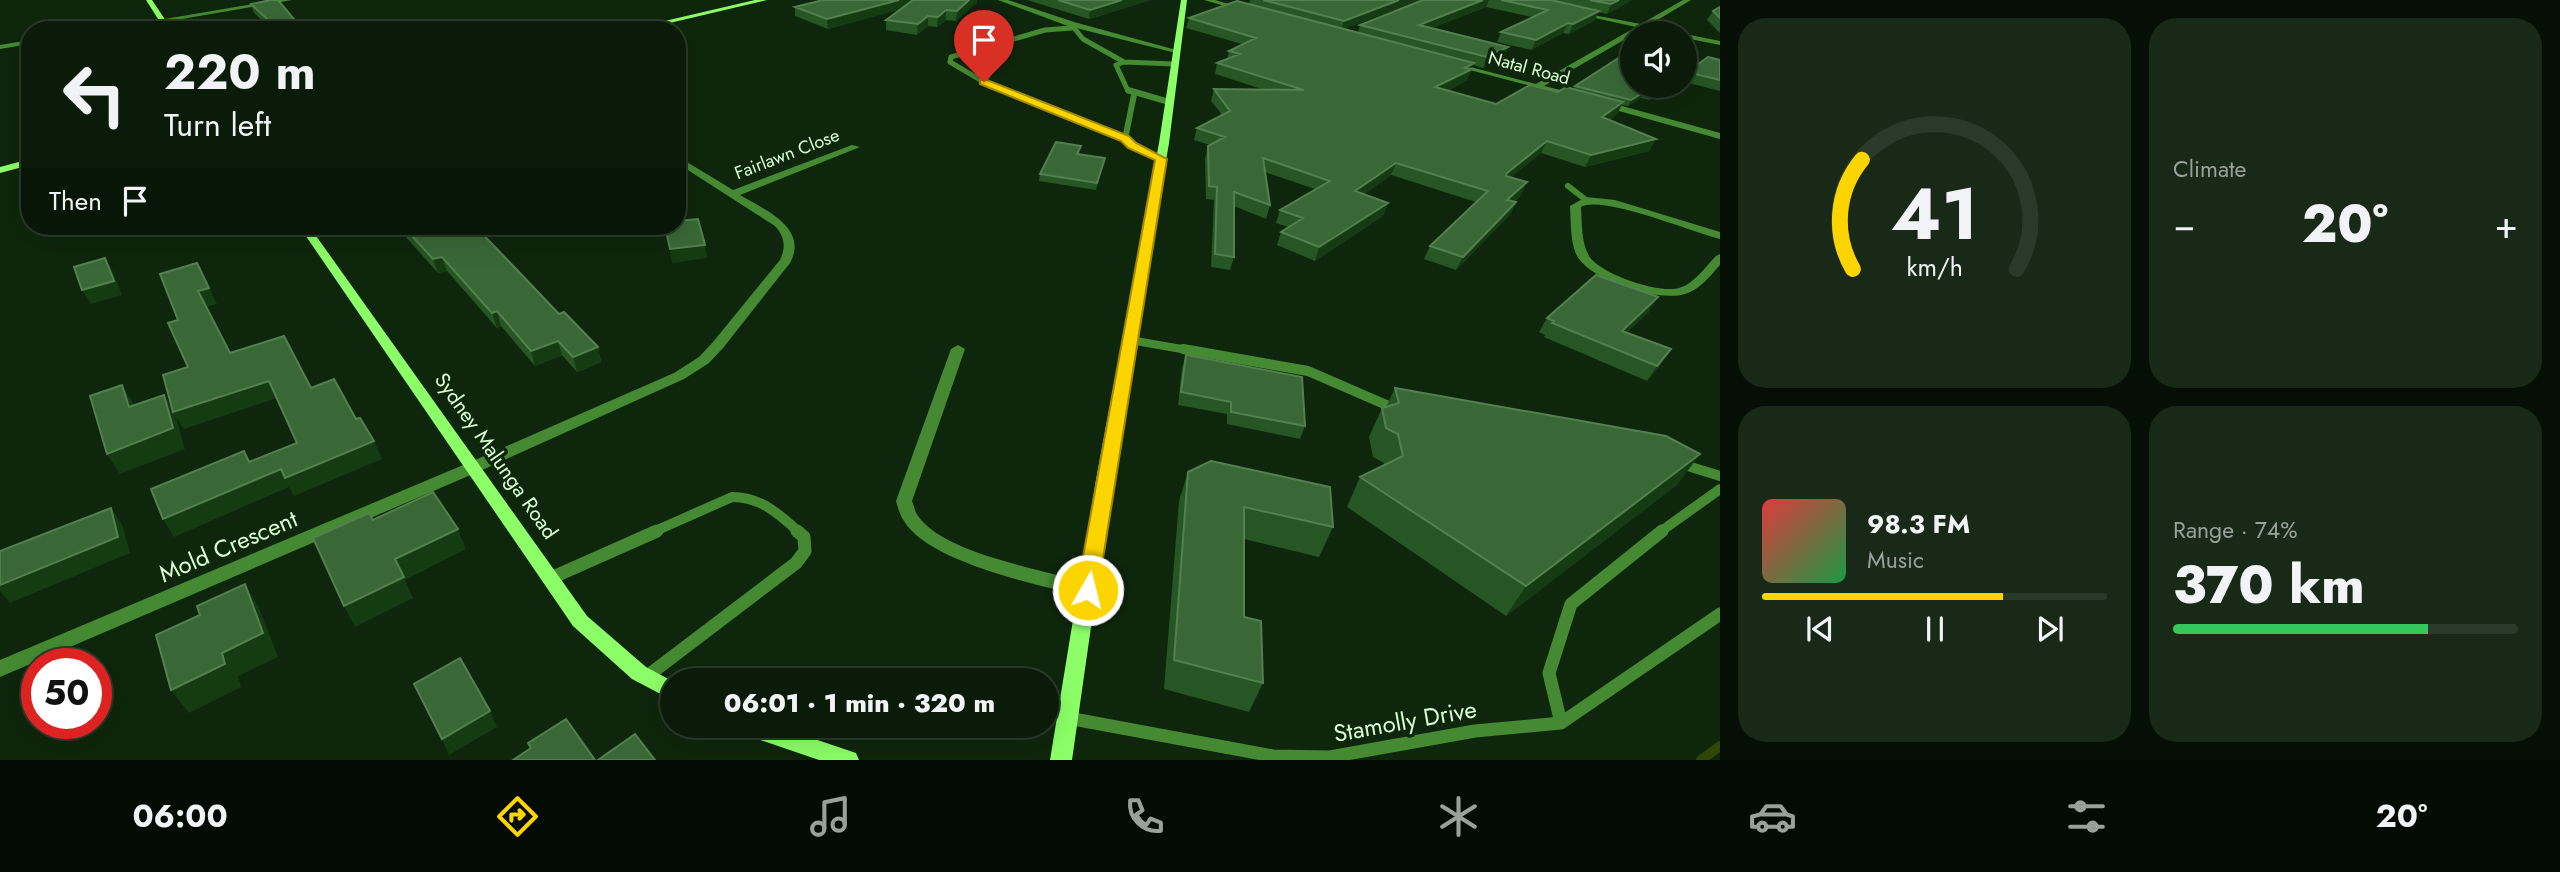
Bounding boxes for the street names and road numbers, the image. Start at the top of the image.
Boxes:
street label: Natal Road [1485,45,1573,91]
street label: Fairlawn Close [731,122,843,186]
street label: Sydney Malunga Road [427,367,565,545]
street label: Mold Crescent [153,501,303,591]
street label: Stamolly Drive [1331,691,1479,751]

